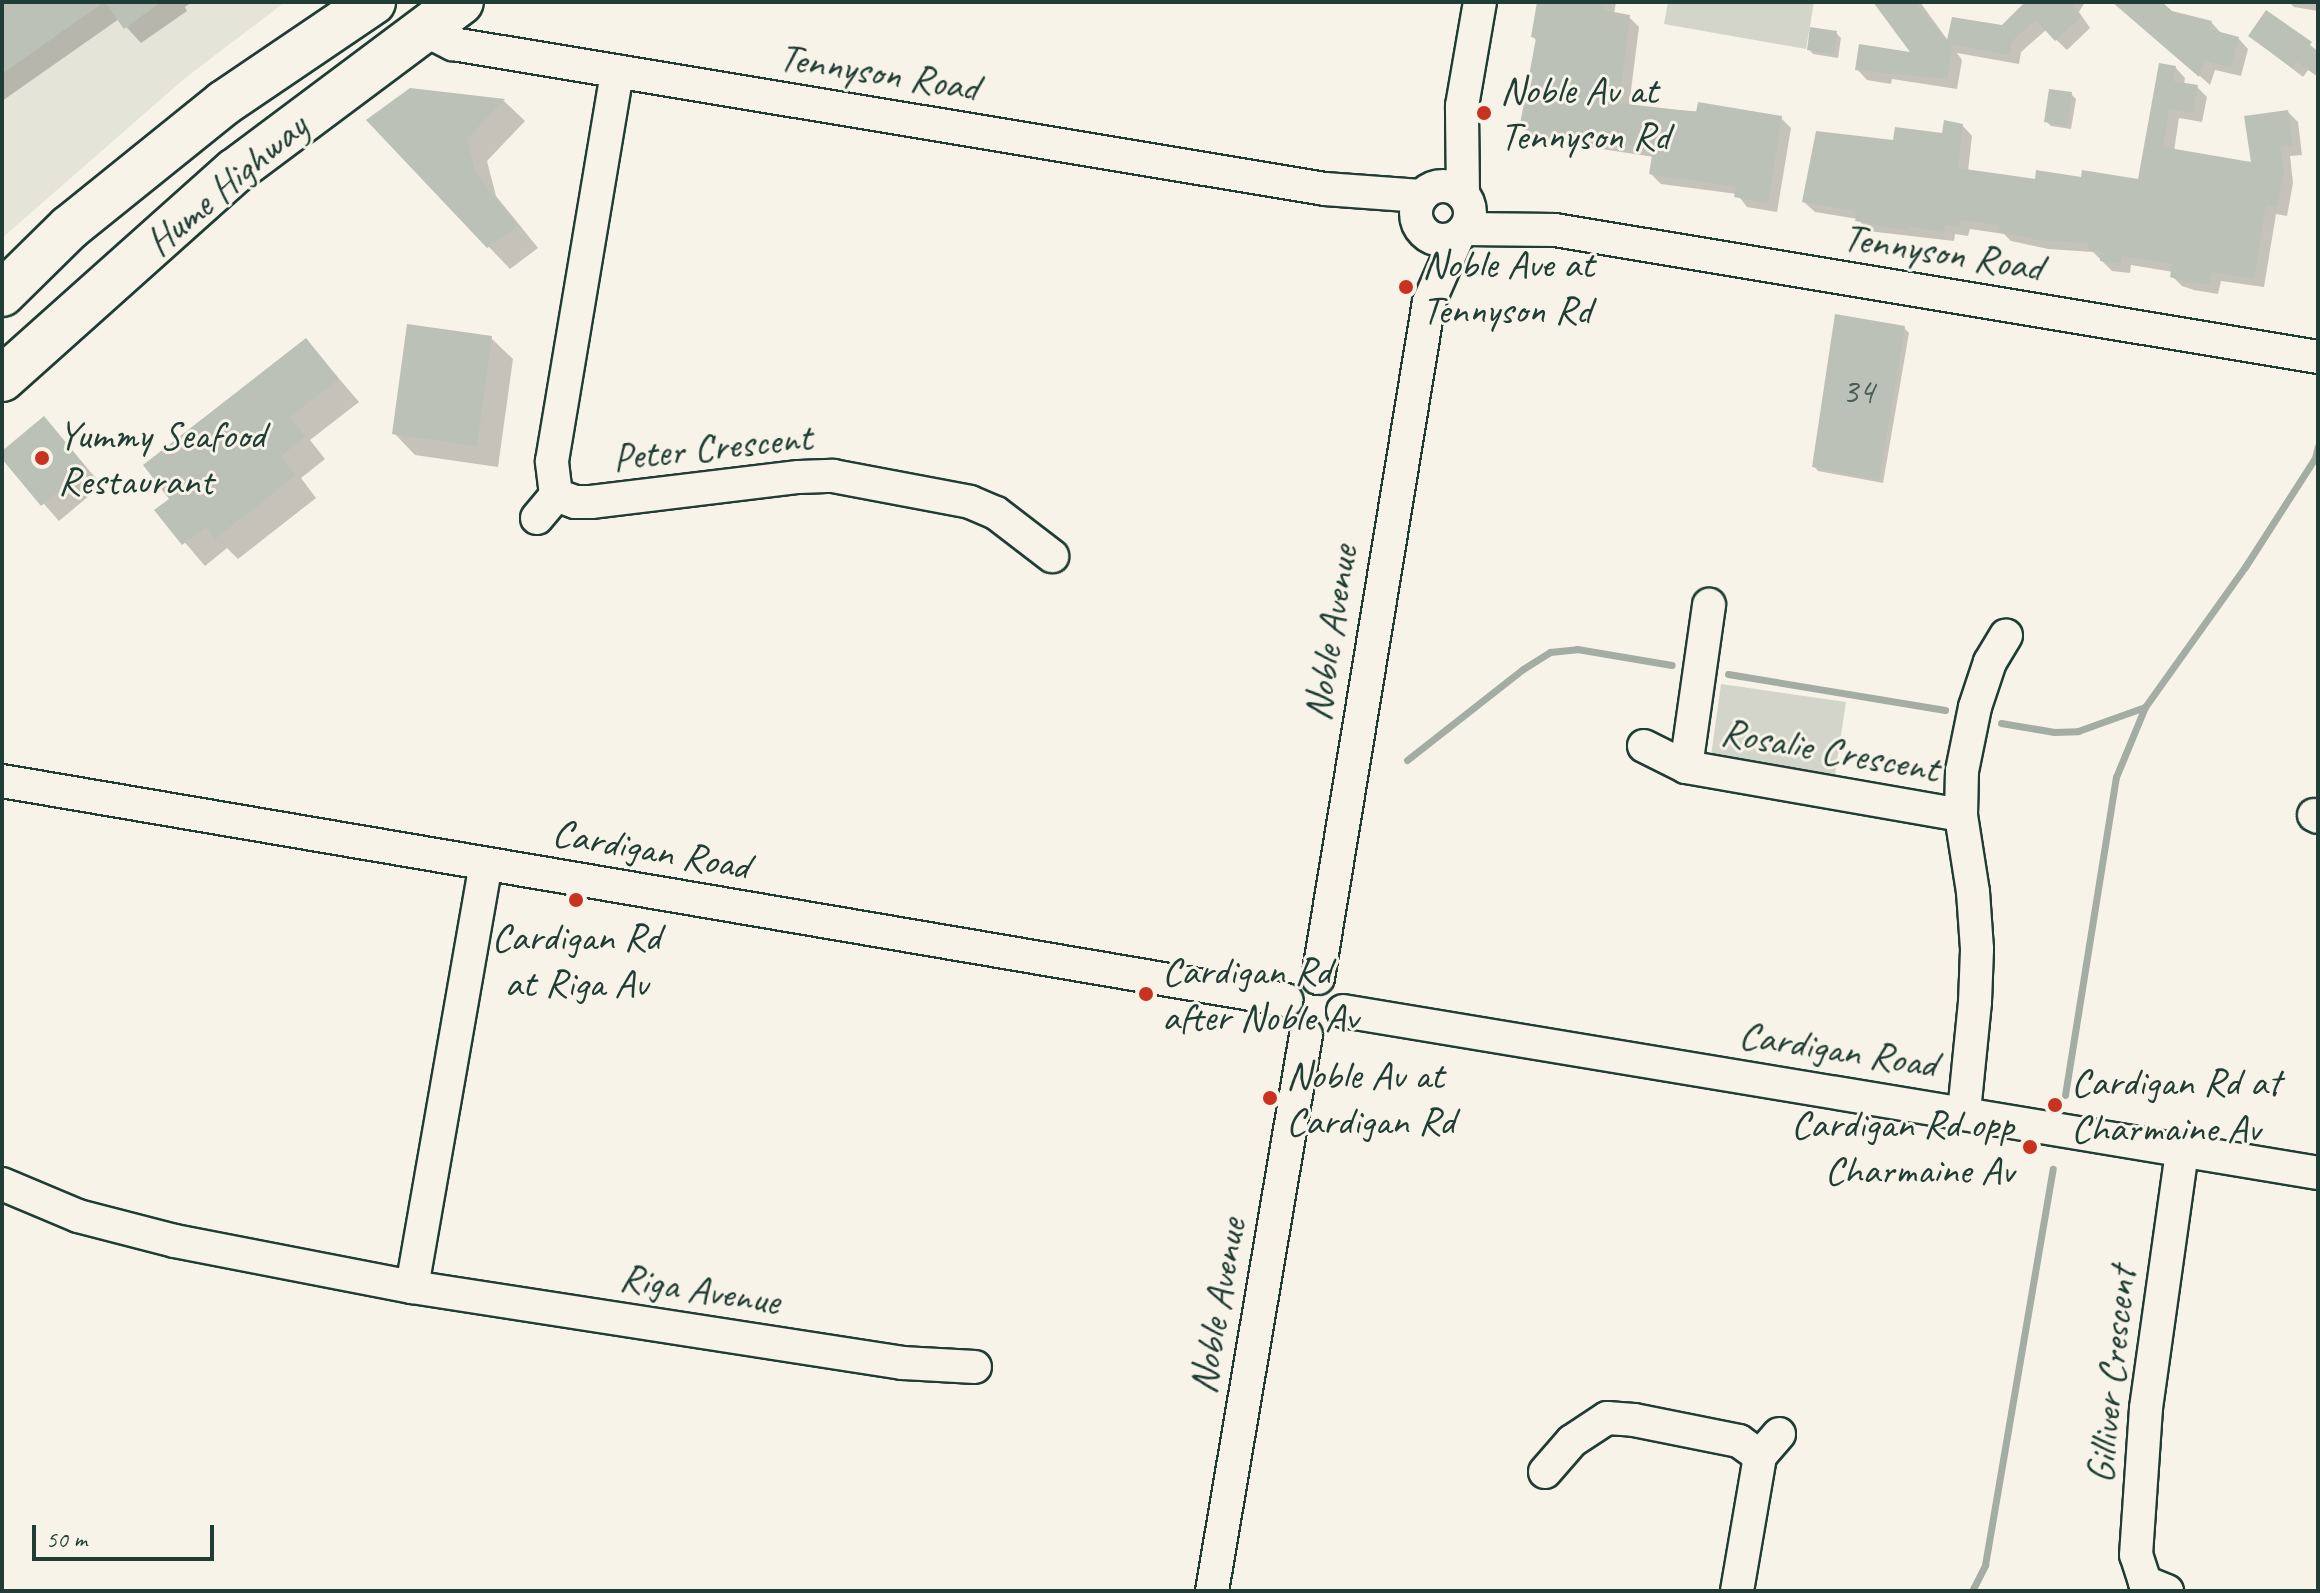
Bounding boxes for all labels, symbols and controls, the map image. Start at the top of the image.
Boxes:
street label: Tennyson Road [777,33,981,111]
place label: Noble Av at Tennyson Rd [1500,66,1670,160]
street label: Hume Highway [136,103,316,265]
marker: Noble Av at Tennyson Rd [1475,104,1493,122]
street label: Tennyson Road [1841,213,2045,291]
place label: Noble Ave at Tennyson Rd [1422,240,1593,334]
marker: Noble Ave at Tennyson Rd [1397,278,1415,296]
house number: 34 [1842,370,1874,414]
place label: Yummy Seafood Restaurant [58,411,264,505]
street label: Peter Crescent [610,413,814,481]
marker: Yummy Seafood Restaurant [33,449,51,467]
street label: Noble Avenue [1292,542,1368,724]
street label: Rosalie Crescent [1717,707,1943,793]
street label: Cardigan Road [549,808,753,890]
marker: Cardigan Rd at Riga Av [567,891,585,909]
place label: Cardigan Rd at Riga Av [491,913,661,1007]
place label: Cardigan Rd after Noble Av [1162,947,1358,1041]
marker: Cardigan Rd after Noble Av [1137,985,1155,1003]
street label: Cardigan Road [1736,1010,1940,1088]
place label: Noble Av at Cardigan Rd [1286,1051,1455,1145]
place label: Cardigan Rd at Charmaine Av [2071,1058,2280,1152]
marker: Noble Av at Cardigan Rd [1261,1089,1279,1107]
marker: Cardigan Rd at Charmaine Av [2046,1096,2064,1114]
place label: Cardigan Rd opp Charmaine Av [1791,1100,2014,1194]
marker: Cardigan Rd opp Charmaine Av [2021,1138,2039,1156]
street label: Noble Avenue [1178,1215,1256,1397]
street label: Riga Avenue [617,1253,783,1325]
street label: Gilliver Crescent [2076,1264,2146,1486]
scale bar [36,1509,218,1559]
text: 50 m [46,1524,87,1554]

